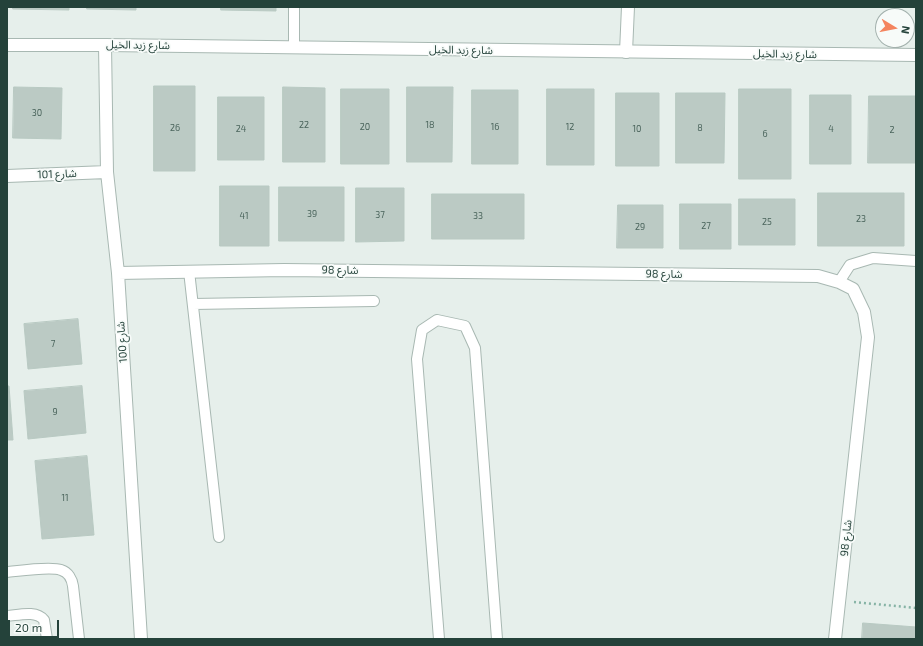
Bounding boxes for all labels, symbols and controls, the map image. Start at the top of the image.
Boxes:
north arrow [875,8,915,48]
text: N [899,25,913,35]
street label: شارع زيد الخيل [106,38,170,52]
street label: شارع زيد الخيل [429,43,493,57]
street label: شارع زيد الخيل [753,47,817,61]
house number: 30 [32,108,42,118]
house number: 22 [299,120,309,130]
house number: 18 [425,120,435,130]
house number: 20 [360,122,370,132]
house number: 16 [491,122,499,132]
house number: 12 [566,122,574,132]
house number: 26 [170,123,180,133]
house number: 8 [697,123,703,133]
house number: 24 [236,124,246,134]
house number: 10 [632,124,642,134]
house number: 4 [828,124,834,134]
house number: 2 [889,125,895,135]
house number: 6 [762,129,768,139]
street label: شارع 101 [37,167,77,181]
house number: 39 [307,209,317,219]
house number: 37 [375,210,385,220]
house number: 41 [239,211,249,221]
house number: 33 [473,211,483,221]
house number: 23 [856,214,866,224]
house number: 25 [762,217,772,227]
house number: 27 [701,221,711,231]
house number: 29 [635,222,645,232]
street label: شارع 98 [321,263,359,277]
street label: شارع 98 [645,267,683,281]
street label: شارع 100 [114,321,130,363]
house number: 7 [51,339,55,349]
house number: 9 [52,407,58,417]
house number: 11 [61,493,69,503]
street label: شارع 98 [838,519,854,557]
scale bar [10,612,61,638]
text: 20 m [15,620,42,634]

